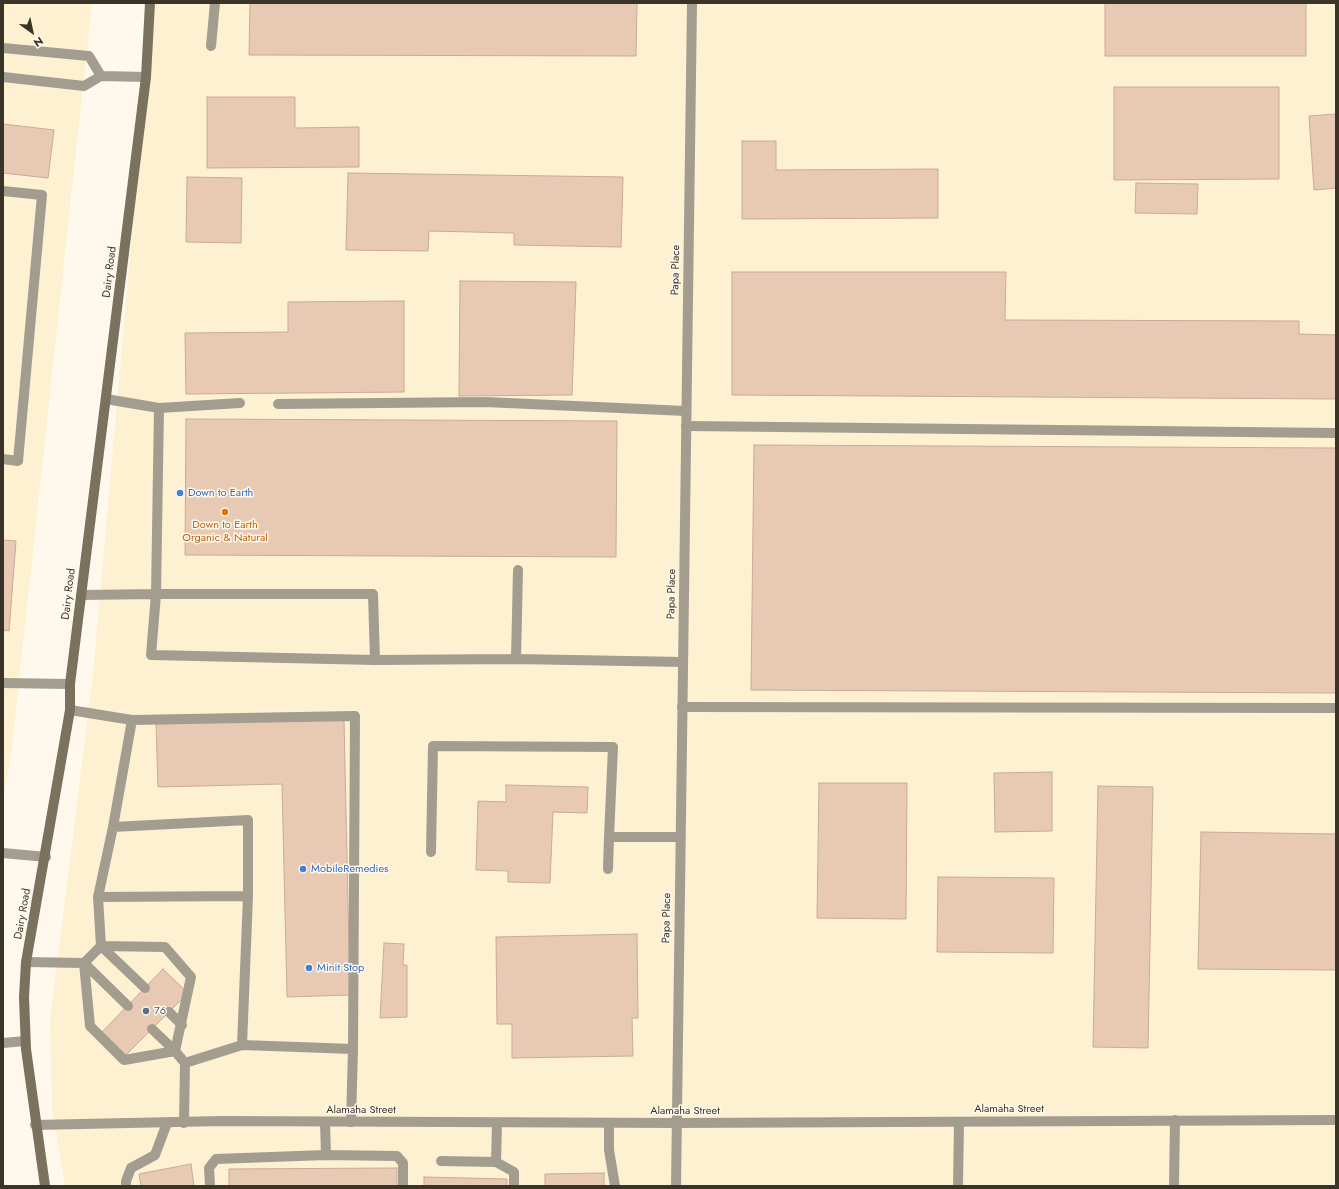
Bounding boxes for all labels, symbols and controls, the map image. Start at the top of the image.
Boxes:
north arrow [12,12,52,52]
text: N [31,33,47,51]
street label: Papa Place [669,245,683,295]
street label: Dairy Road [100,246,120,298]
place label: Down to Earth [188,486,253,500]
marker: Down to Earth [175,488,185,498]
marker: Down to Earth Organic & Natural [220,507,230,517]
place label: Down to Earth Organic & Natural [182,518,268,544]
street label: Dairy Road [59,568,79,620]
street label: Papa Place [665,569,679,619]
place label: MobileRemedies [311,862,389,876]
marker: MobileRemedies [298,864,308,874]
street label: Dairy Road [12,887,34,941]
street label: Papa Place [660,893,674,943]
place label: Minit Stop [317,961,364,975]
marker: Minit Stop [304,963,314,973]
place label: 76 [154,1004,166,1018]
marker: 76 [141,1006,151,1016]
street label: Alamaha Street [974,1102,1044,1116]
street label: Alamaha Street [326,1103,396,1117]
street label: Alamaha Street [650,1104,720,1118]

